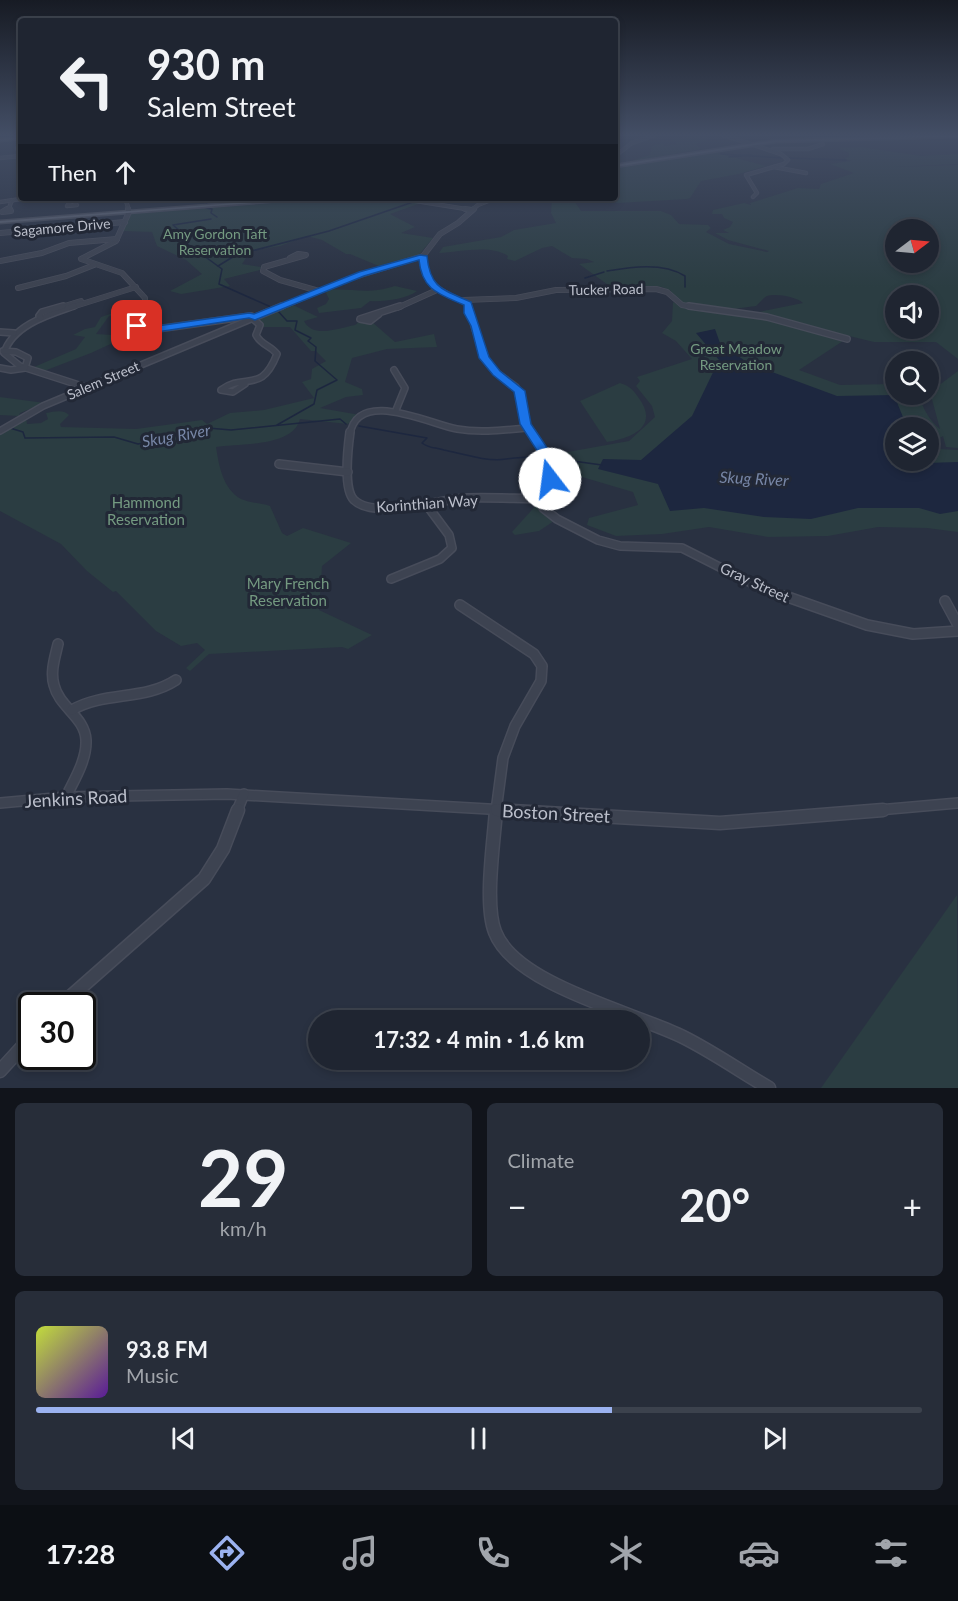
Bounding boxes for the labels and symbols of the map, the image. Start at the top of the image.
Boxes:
street label: Sagamore Drive [13,214,111,240]
north arrow [885,219,939,273]
park label: Amy Gordon Taft Reservation [163,225,267,258]
street label: Tucker Road [568,280,644,298]
pin [111,300,162,351]
park label: Great Meadow Reservation [690,340,782,373]
street label: Salem Street [64,357,142,403]
water label: Skug River [140,420,212,450]
position arrow [518,447,582,511]
water label: Skug River [719,467,789,489]
street label: Korinthian Way [376,490,479,516]
park label: Hammond Reservation [107,493,185,528]
street label: Gray Street [718,558,793,606]
park label: Mary French Reservation [247,574,329,609]
street label: Jenkins Road [24,784,128,812]
street label: Boston Street [501,799,611,827]
speed limit sign: 30 [18,992,96,1070]

